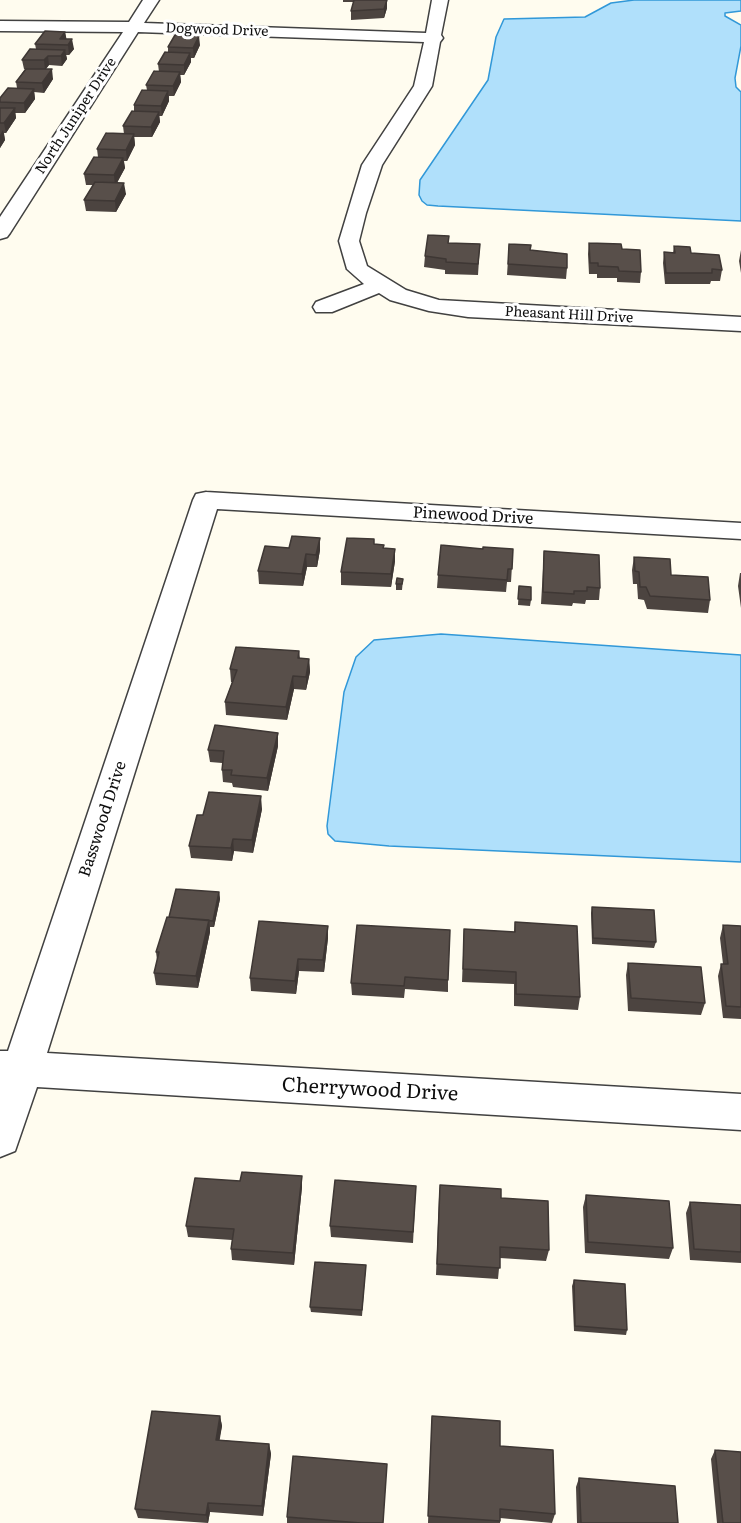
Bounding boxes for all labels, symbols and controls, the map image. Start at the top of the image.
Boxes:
street label: Dogwood Drive [165,20,269,40]
street label: North Juniper Drive [32,55,120,177]
street label: Pheasant Hill Drive [504,303,634,327]
street label: Pinewood Drive [412,503,534,529]
street label: Basswood Drive [75,759,131,879]
street label: Cherrywood Drive [281,1073,459,1107]

